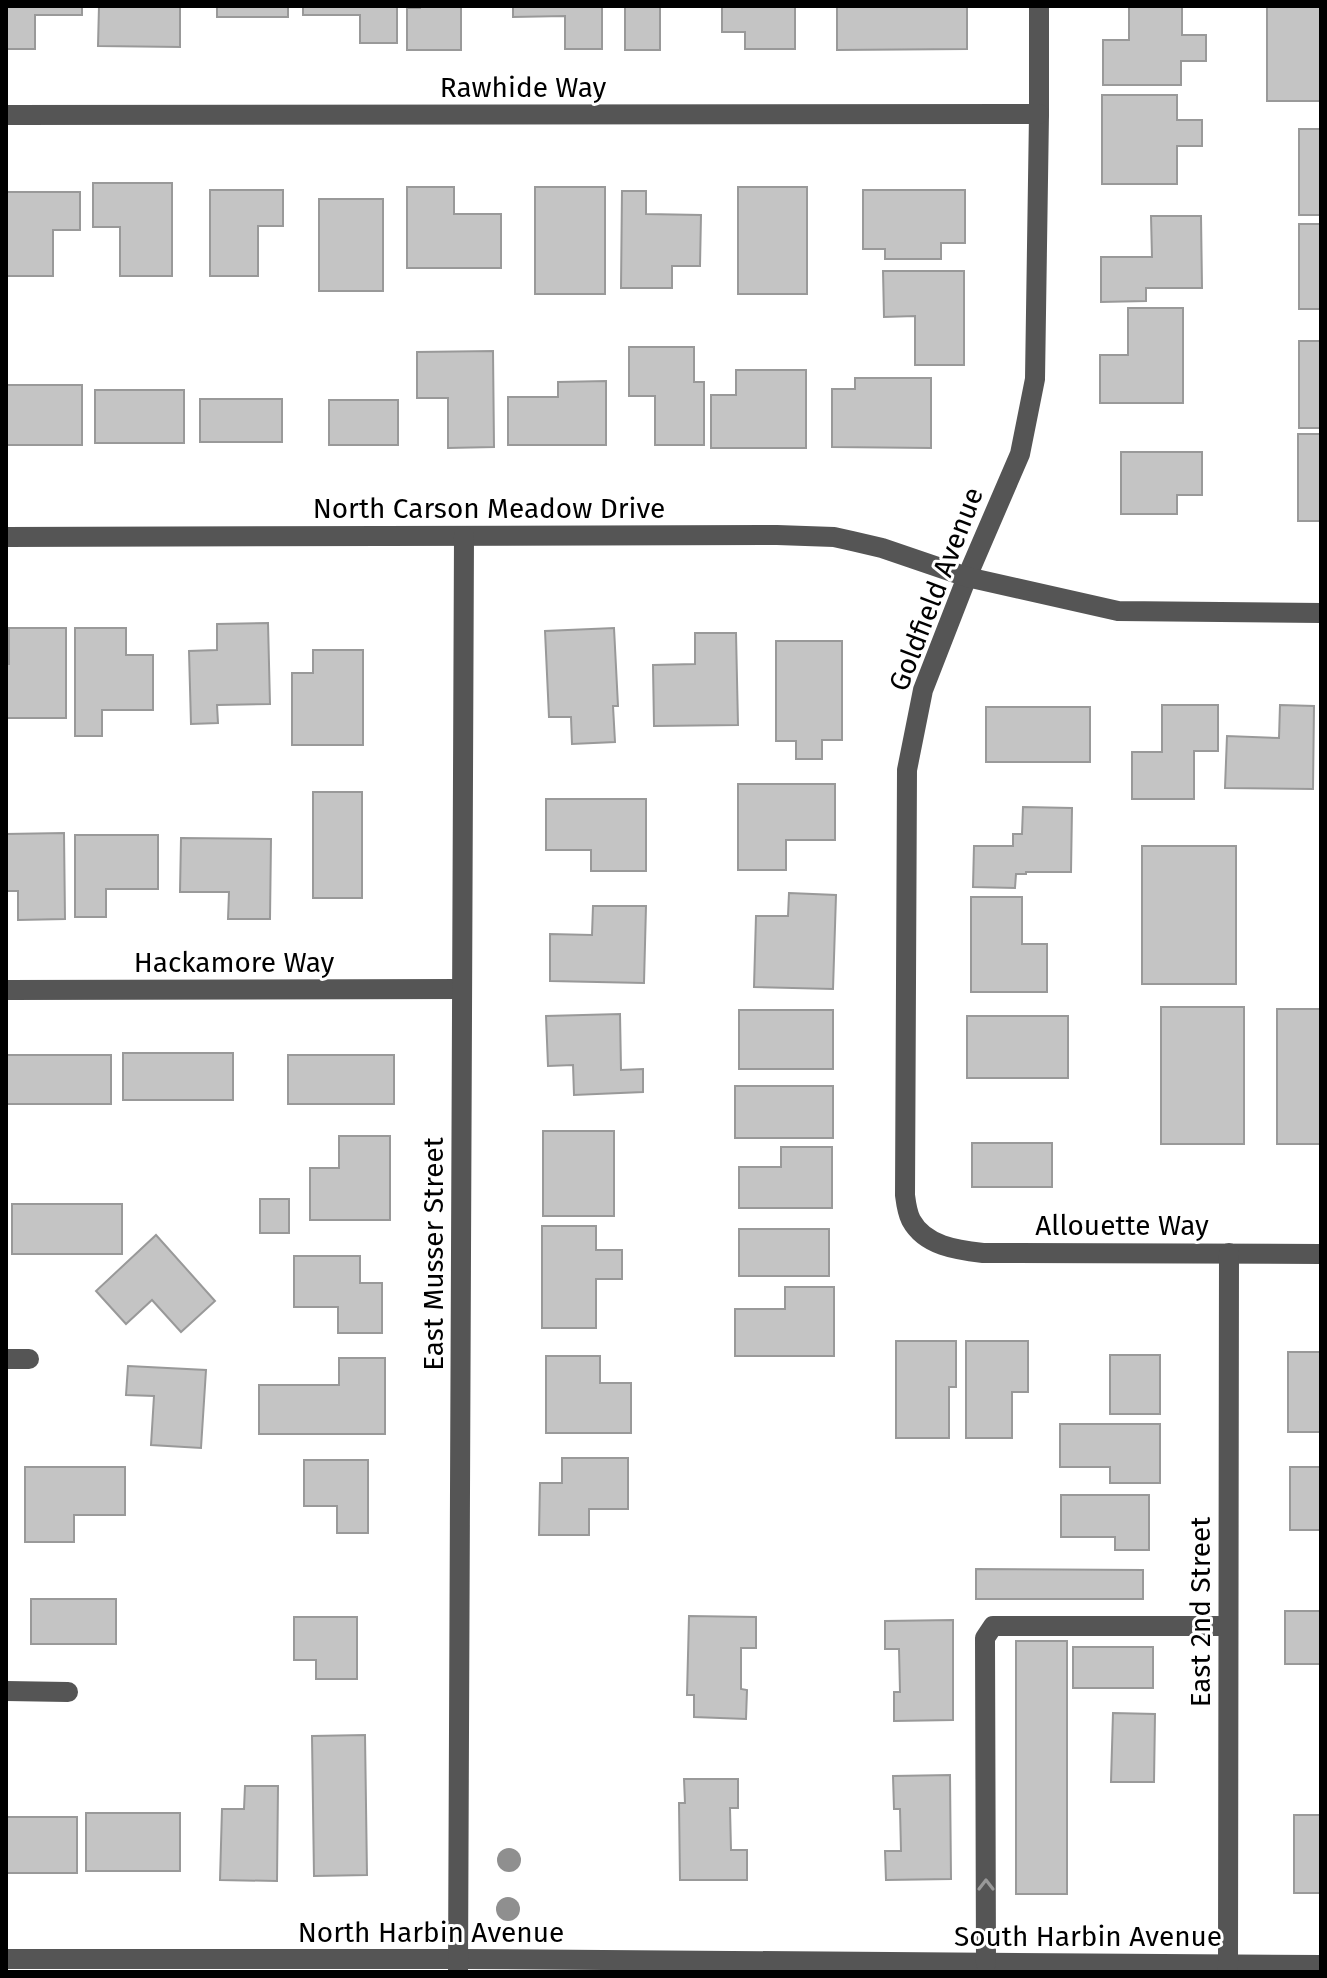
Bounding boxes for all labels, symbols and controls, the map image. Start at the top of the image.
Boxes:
street label: Rawhide Way [440,71,606,104]
street label: Goldfield Avenue [882,483,990,695]
street label: North Carson Meadow Drive [313,492,665,525]
street label: Hackamore Way [134,946,335,979]
street label: East Musser Street [417,1136,450,1371]
street label: Allouette Way [1035,1209,1209,1242]
street label: East 2nd Street [1184,1516,1217,1707]
one-way arrow [977,1878,995,1891]
street label: North Harbin Avenue [298,1916,564,1949]
street label: South Harbin Avenue [954,1920,1222,1953]

